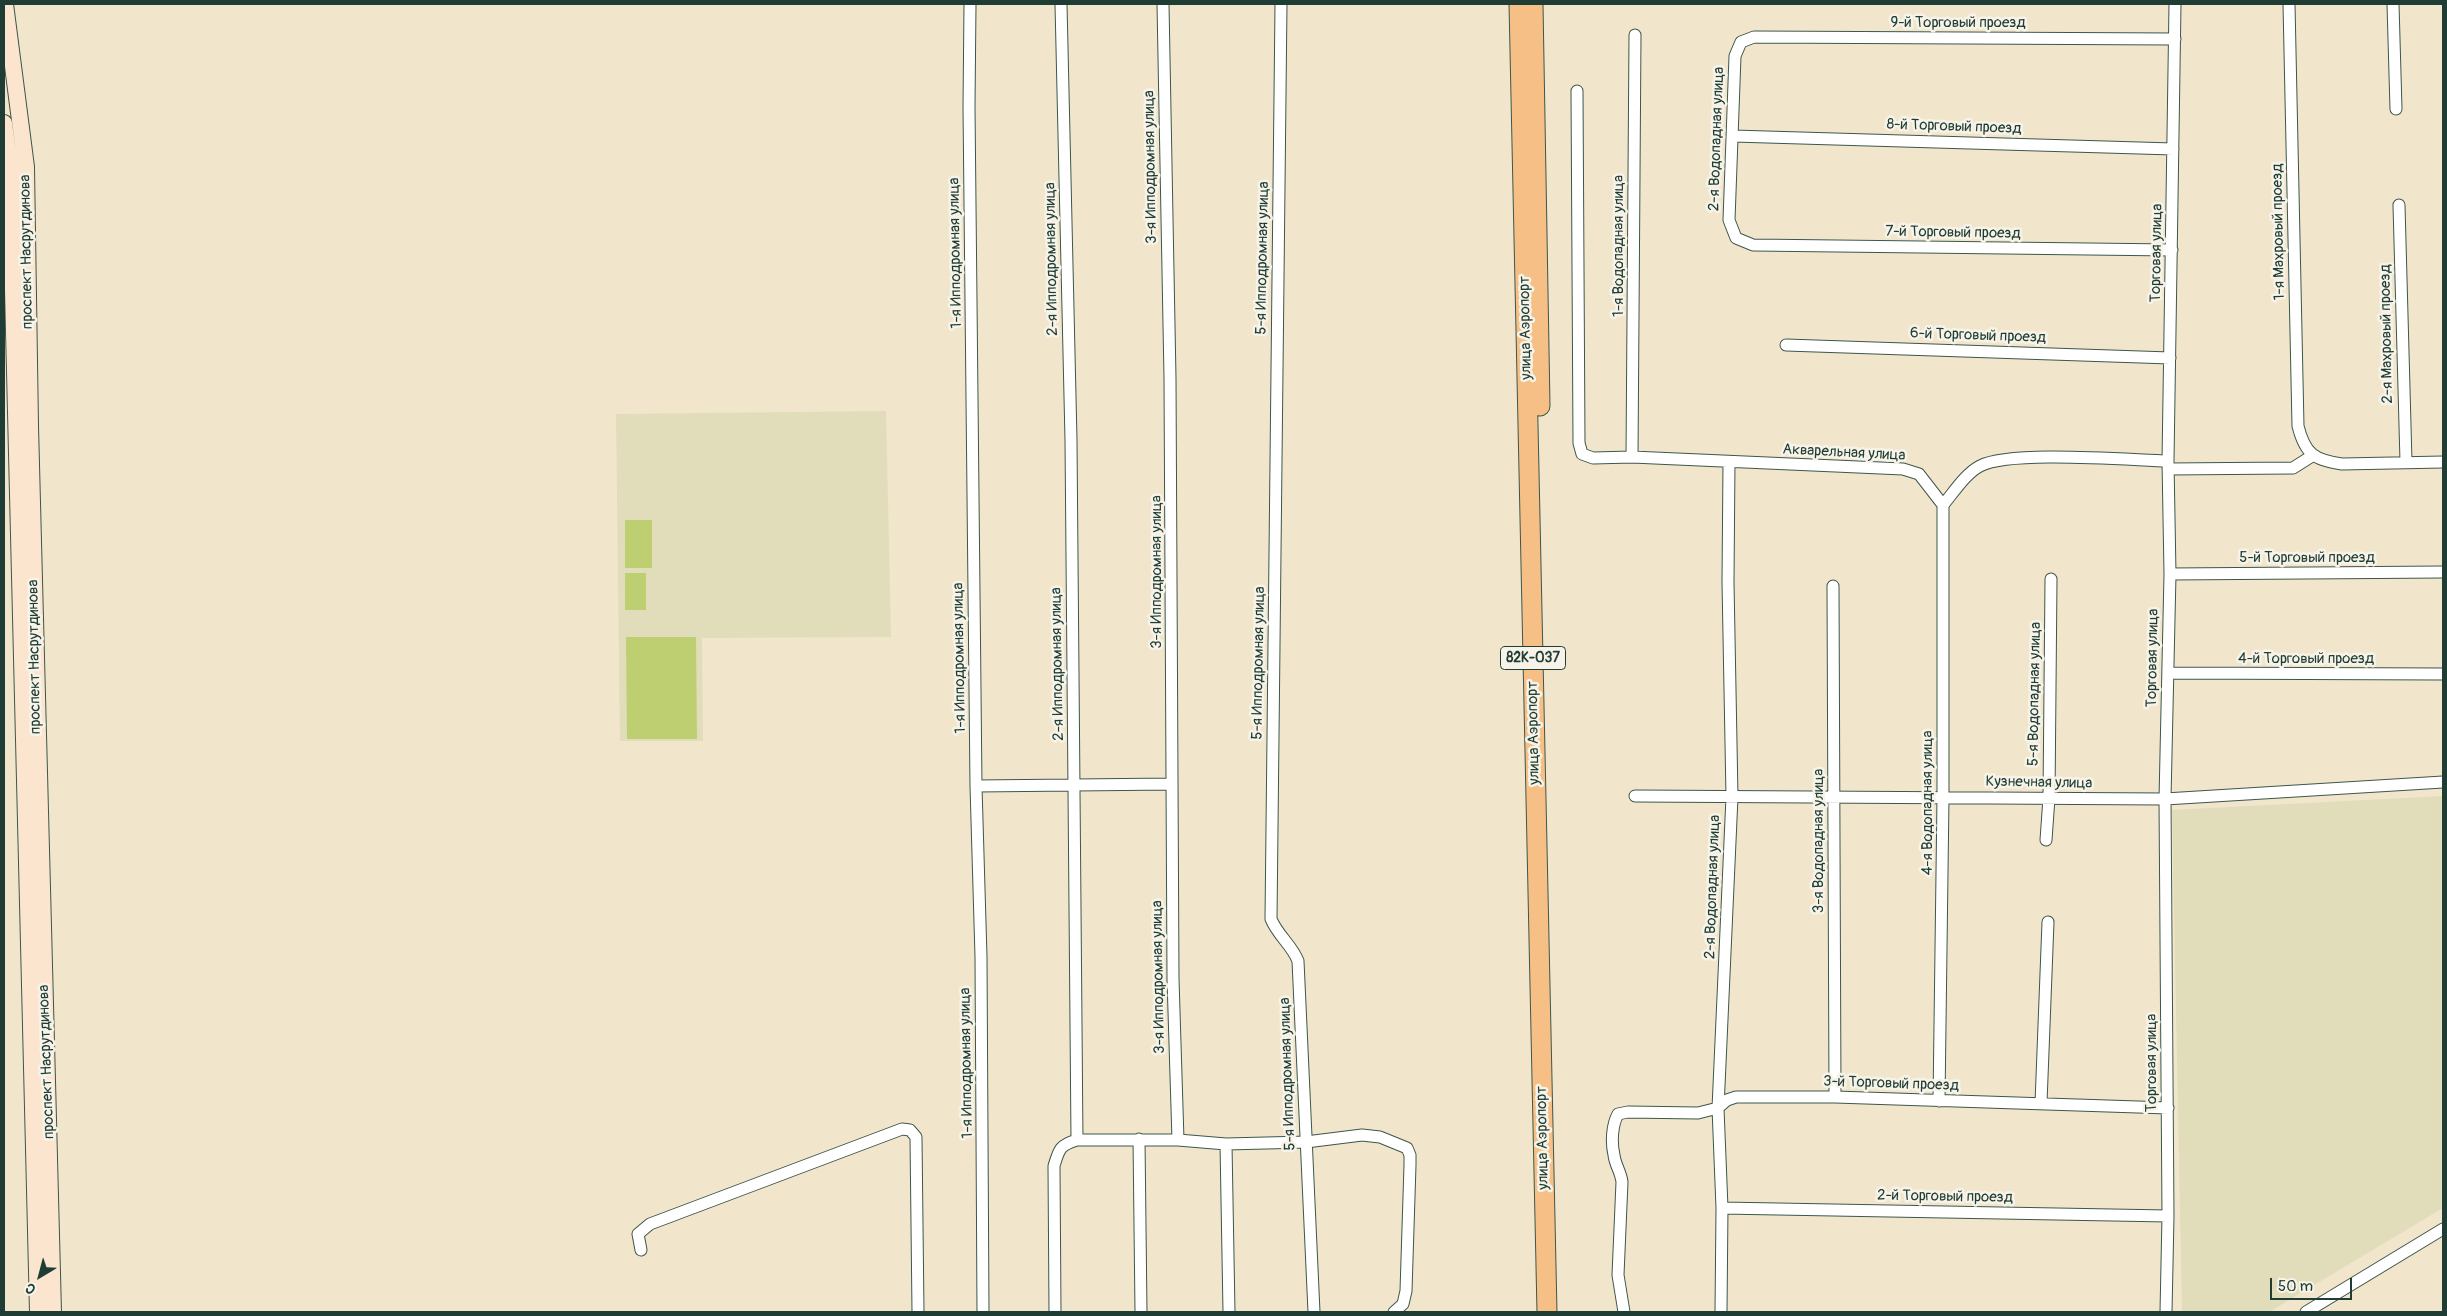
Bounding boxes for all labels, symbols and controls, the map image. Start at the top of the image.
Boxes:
street label: 9-й Торговый проезд [1890,14,2026,32]
street label: 2-я Водопадная улица [1705,67,1729,211]
street label: 3-я Ипподромная улица [1141,90,1161,244]
street label: 8-й Торговый проезд [1886,116,2022,138]
street label: 1-я Махровый проезд [2269,163,2289,301]
street label: проспект Насрутдинова [17,175,37,329]
street label: 1-я Водопадная улица [1610,175,1628,317]
street label: 1-я Ипподромная улица [946,177,966,329]
street label: 5-я Ипподромная улица [1253,181,1273,335]
street label: 2-я Ипподромная улица [1042,182,1062,336]
street label: Торговая улица [2147,204,2167,302]
street label: 7-й Торговый проезд [1885,223,2021,243]
street label: 2-я Махровый проезд [2377,264,2397,404]
street label: улица Аэропорт [1516,276,1536,380]
street label: 6-й Торговый проезд [1910,325,2046,347]
street label: Акварельная улица [1782,441,1906,465]
street label: 3-я Ипподромная улица [1148,495,1166,649]
street label: 5-й Торговый проезд [2239,549,2375,567]
street label: проспект Насрутдинова [25,580,45,734]
street label: 1-я Ипподромная улица [950,582,970,734]
street label: 5-я Ипподромная улица [1249,586,1269,740]
street label: 2-я Ипподромная улица [1048,587,1068,741]
street label: Торговая улица [2143,609,2163,707]
street label: 5-я Водопадная улица [2025,622,2045,766]
road number: 82К-037 [1500,646,1566,670]
street label: 4-й Торговый проезд [2238,650,2374,668]
street label: улица Аэропорт [1524,681,1544,785]
street label: 4-я Водопадная улица [1919,731,1937,875]
street label: 3-я Водопадная улица [1810,769,1828,913]
street label: Кузнечная улица [1985,773,2093,793]
street label: 2-я Водопадная улица [1701,815,1725,959]
street label: 3-я Ипподромная улица [1149,900,1169,1054]
street label: проспект Насрутдинова [35,984,59,1140]
street label: 1-я Ипподромная улица [957,987,977,1139]
street label: 5-я Ипподромная улица [1276,997,1300,1151]
street label: Торговая улица [2143,1014,2161,1112]
street label: 3-й Торговый проезд [1823,1073,1959,1095]
street label: улица Аэропорт [1533,1086,1553,1190]
street label: 2-й Торговый проезд [1877,1187,2013,1207]
north arrow [15,1251,65,1301]
scale bar [2272,1268,2354,1300]
text: 50 m [2278,1277,2313,1296]
text: С [22,1279,39,1298]

